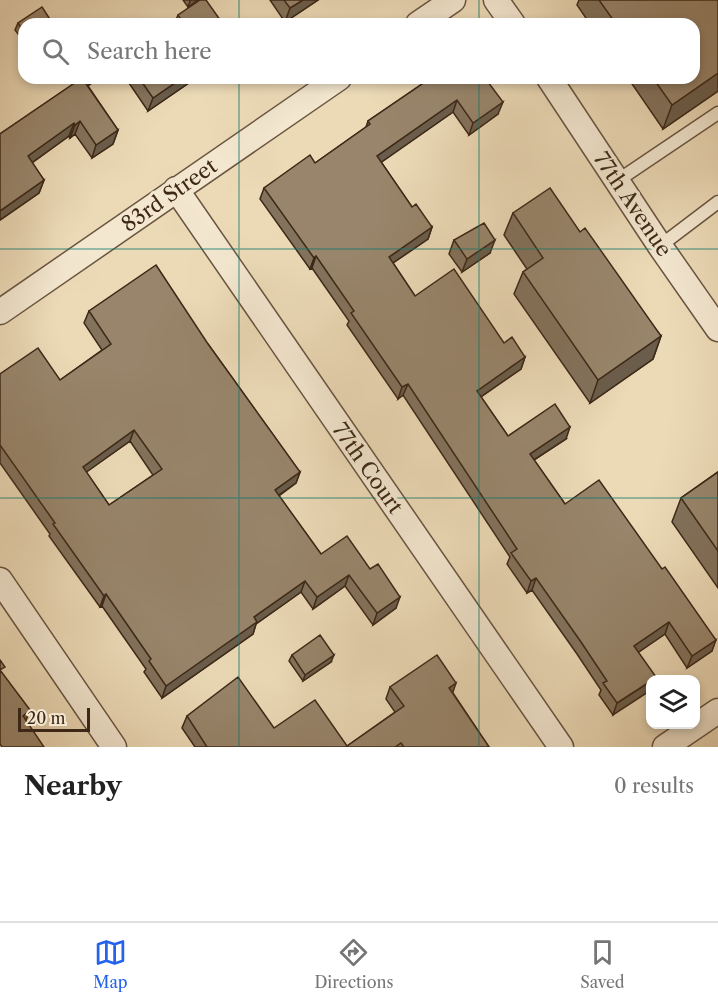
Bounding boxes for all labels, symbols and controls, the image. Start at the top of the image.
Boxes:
search box [18,18,700,84]
icon: search [39,35,72,68]
text: Search here [87,38,212,65]
street label: 77th Avenue [589,147,677,261]
street label: 83rd Street [117,153,222,237]
street label: 77th Court [328,418,409,519]
map controls [646,675,700,729]
button: layers [646,675,700,729]
scale bar [18,705,90,732]
text: 20 m [27,708,66,728]
text: Nearby [24,770,122,802]
text: 0 results [614,774,694,798]
tab: Map [93,936,128,992]
tab: Directions [314,936,393,992]
tab: Saved [580,936,625,992]

